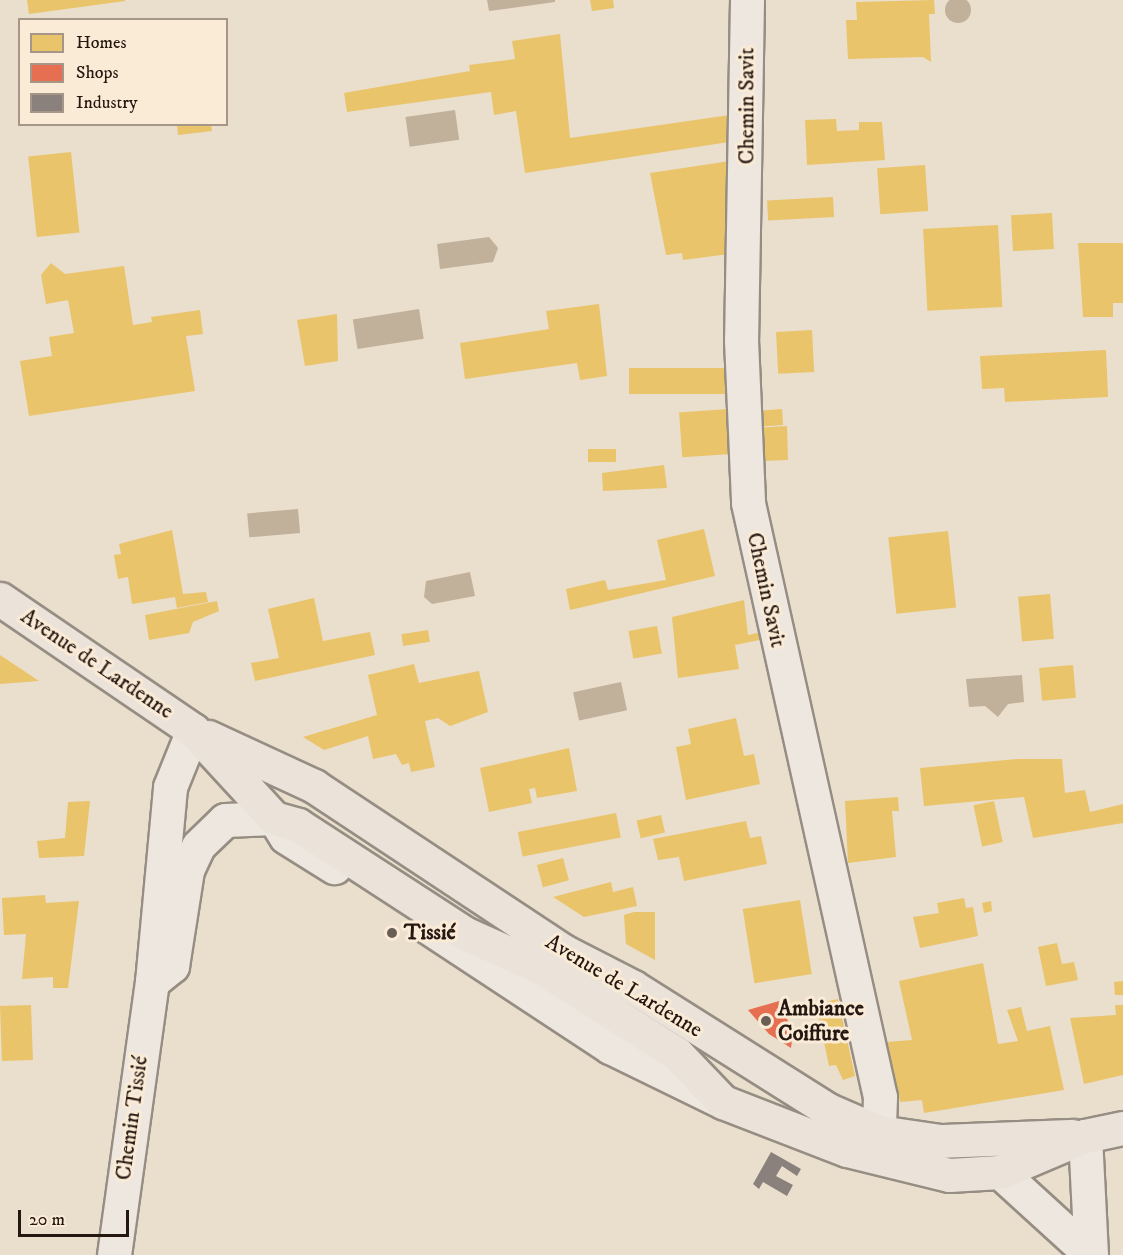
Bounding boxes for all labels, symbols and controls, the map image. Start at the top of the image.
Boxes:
legend [18,18,228,126]
text: Homes [76,32,127,54]
street label: Chemin Savit [734,48,760,164]
text: Shops [76,62,119,84]
text: Industry [76,92,137,114]
street label: Chemin Savit [741,530,791,650]
street label: Avenue de Lardenne [16,603,178,725]
place label: Tissié [404,920,456,946]
marker: Tissié [385,926,399,940]
street label: Avenue de Lardenne [541,929,707,1043]
place label: Ambiance Coiffure [778,995,864,1046]
marker: Ambiance Coiffure [759,1014,773,1028]
street label: Chemin Tissié [110,1054,154,1182]
scale bar [21,1198,132,1236]
text: 20 m [29,1209,65,1231]

